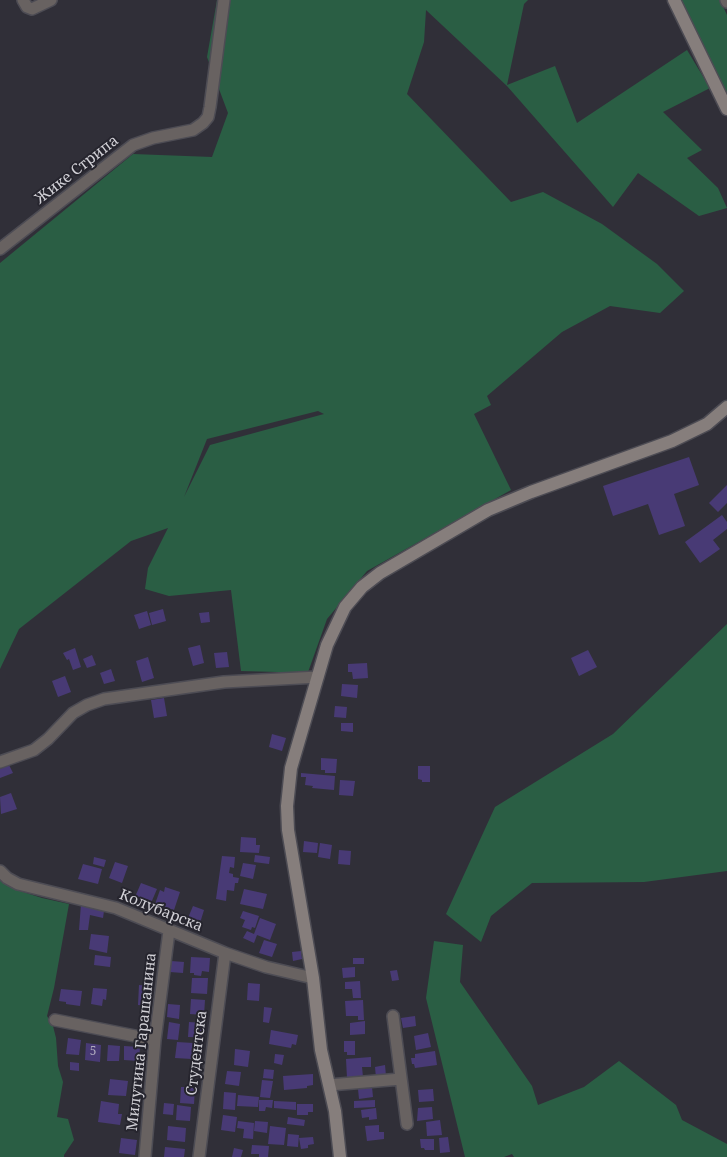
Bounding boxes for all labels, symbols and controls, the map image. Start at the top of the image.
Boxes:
street label: Жике Стрипа [32,132,122,208]
street label: Колубарска [117,886,205,936]
street label: Милутина Гарашанина [124,952,160,1132]
street label: Студентска [183,1009,211,1097]
house number: 5 [90,1045,96,1059]

